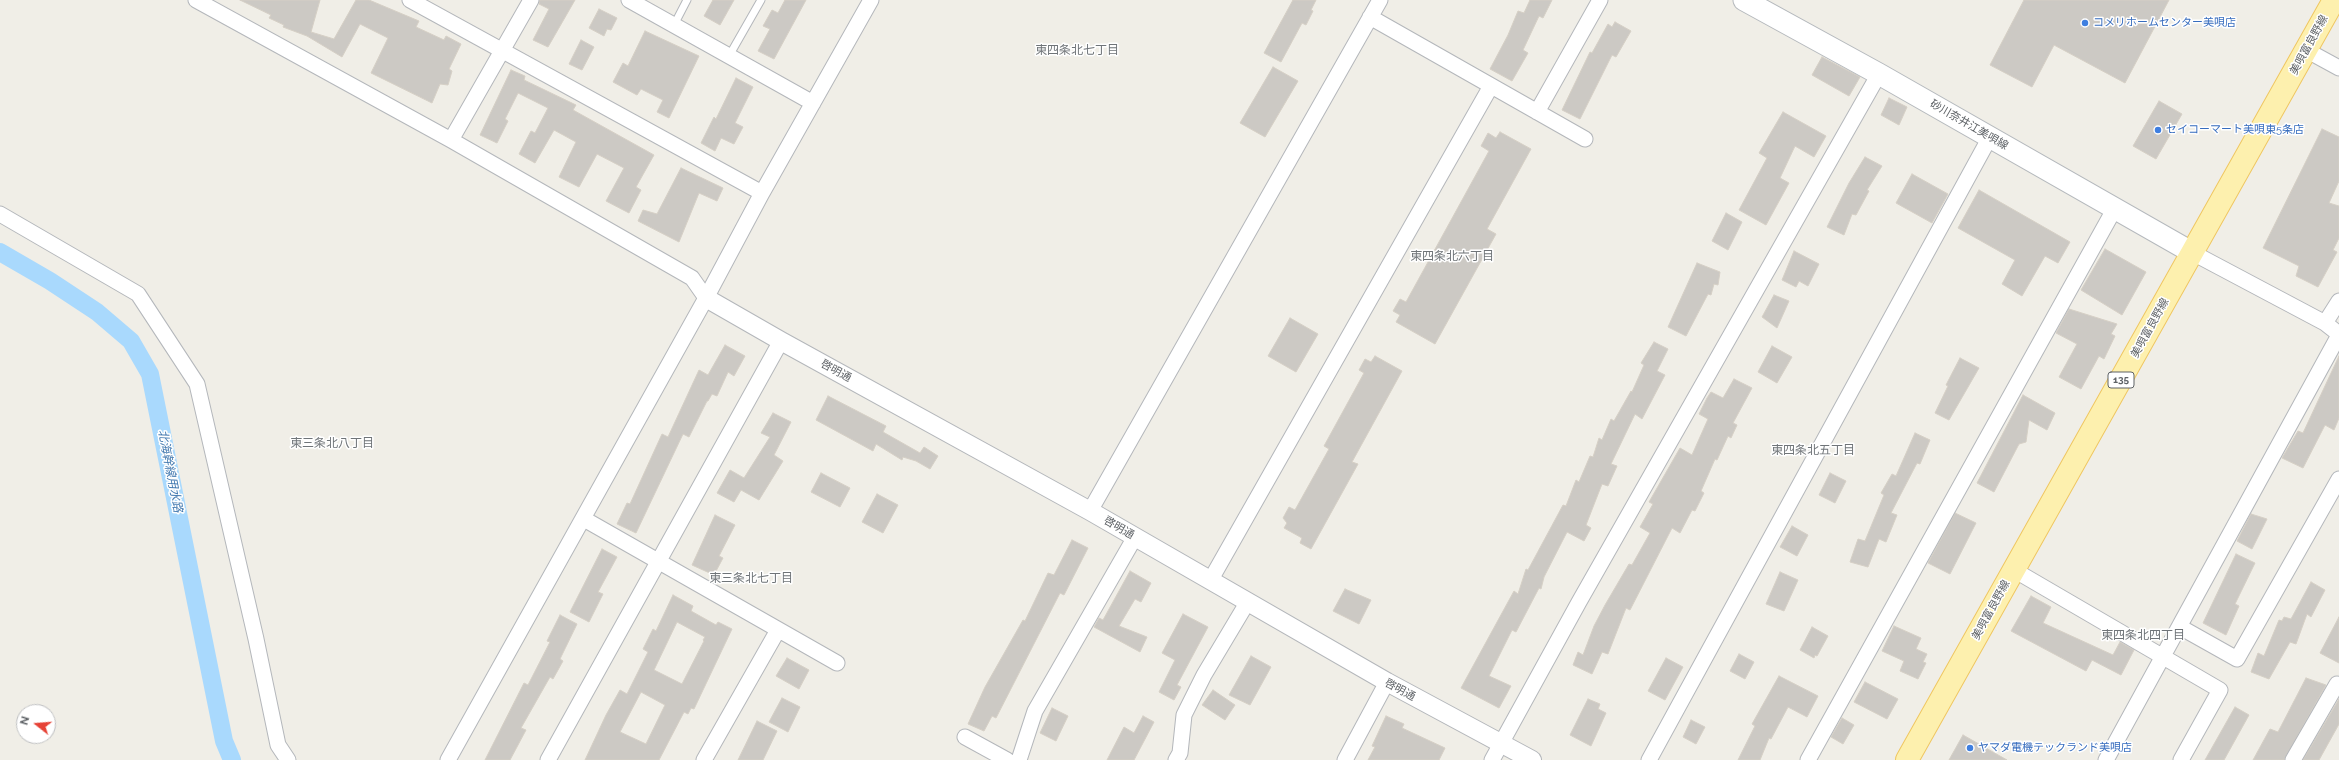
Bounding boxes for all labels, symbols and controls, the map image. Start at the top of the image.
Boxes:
street label: 美唄富良野線 [2287,13,2331,77]
place label: コメリホームセンター美唄店 [2093,16,2236,30]
marker: コメリホームセンター美唄店 [2080,18,2090,28]
district label: 東四条北七丁目 [1035,43,1119,57]
street label: 砂川奈井江美唄線 [1928,97,2010,153]
place label: セイコーマート美唄東5条店 [2166,123,2304,137]
marker: セイコーマート美唄東5条店 [2153,125,2163,135]
district label: 東四条北六丁目 [1410,249,1494,263]
street label: 美唄富良野線 [2128,296,2172,360]
street label: 啓明通 [818,357,854,385]
road number: 135 [2108,372,2134,388]
water label: 北海幹線用水路 [155,428,185,514]
district label: 東三条北八丁目 [290,436,374,450]
district label: 東四条北五丁目 [1771,443,1855,457]
street label: 啓明通 [1101,514,1137,542]
district label: 東三条北七丁目 [709,571,793,585]
street label: 美唄富良野線 [1969,578,2013,642]
district label: 東四条北四丁目 [2101,628,2185,642]
street label: 啓明通 [1382,676,1418,704]
north arrow [16,704,56,744]
text: N [18,715,32,727]
place label: ヤマダ電機テックランド美唄店 [1978,741,2132,755]
marker: ヤマダ電機テックランド美唄店 [1965,743,1975,753]

